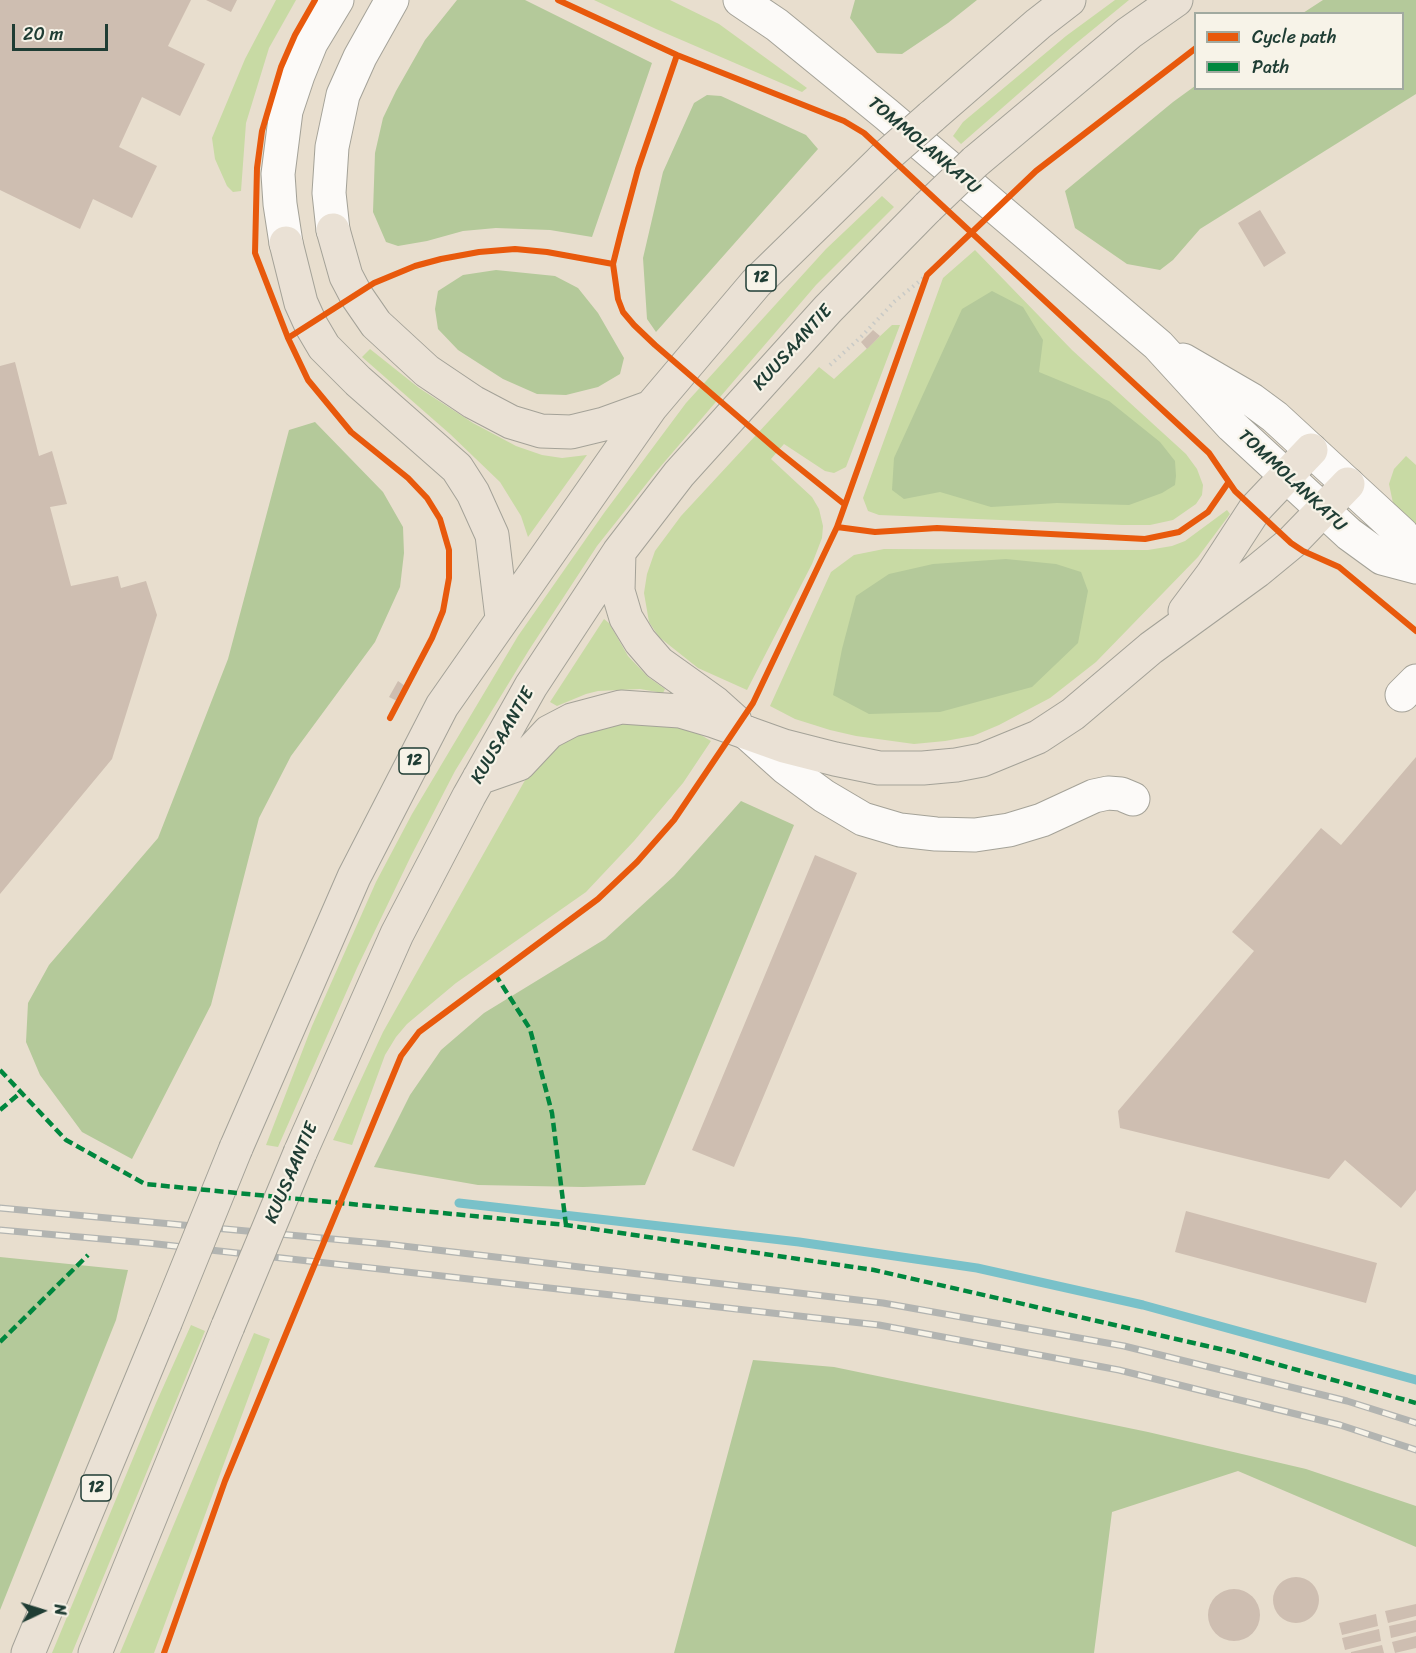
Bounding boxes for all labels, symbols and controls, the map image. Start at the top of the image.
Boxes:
scale bar [15,12,111,50]
legend [1194,12,1404,90]
text: 20 m [23,18,63,50]
text: Cycle path [1252,21,1336,53]
text: Path [1252,51,1289,83]
street label: TOMMOLANKATU [863,93,985,199]
road number: 12 [746,265,776,291]
street label: KUUSAANTIE [749,301,837,395]
street label: TOMMOLANKATU [1233,425,1351,537]
street label: KUUSAANTIE [467,684,539,788]
road number: 12 [399,748,429,774]
street label: KUUSAANTIE [261,1119,323,1227]
road number: 12 [81,1475,111,1501]
north arrow [12,1581,72,1641]
text: N [46,1603,75,1616]

